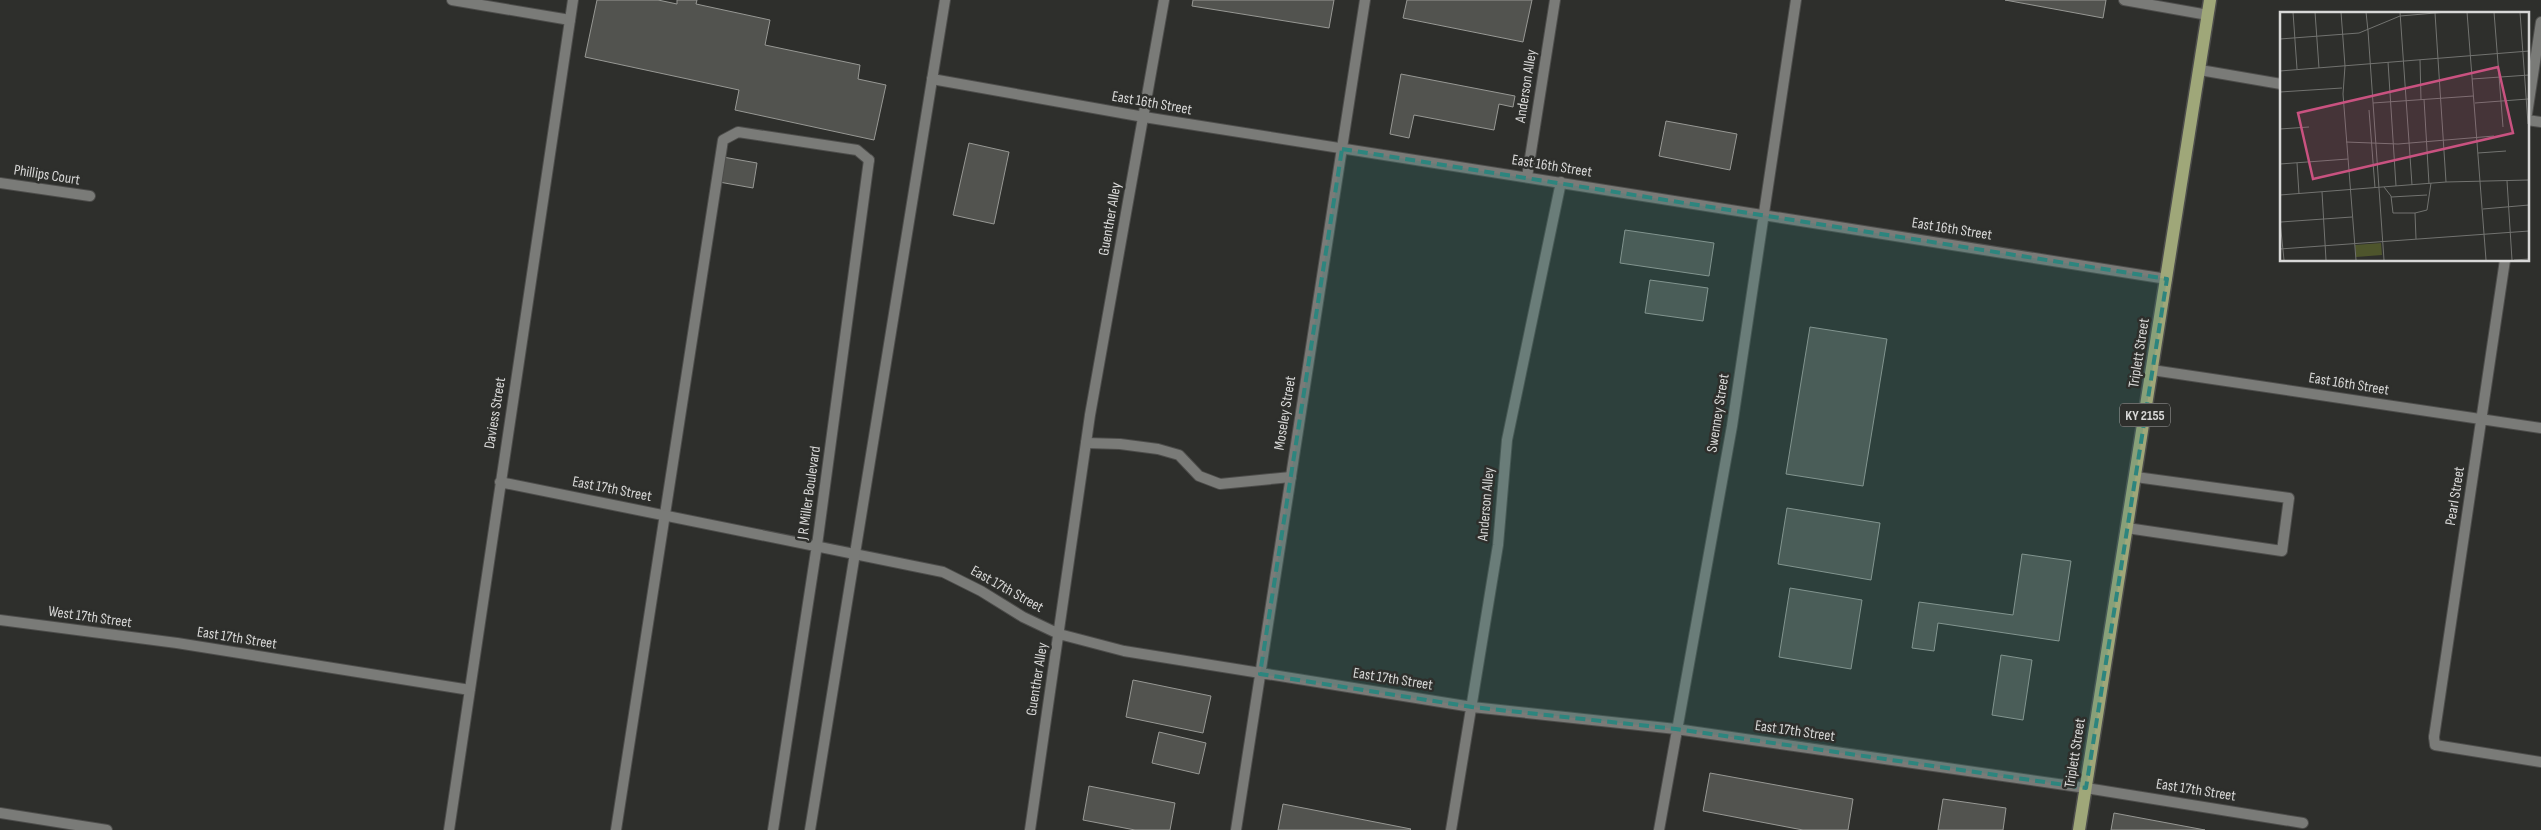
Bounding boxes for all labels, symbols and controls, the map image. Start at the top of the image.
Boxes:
inset map [2280,12,2528,261]
street label: Anderson Alley [1511,48,1541,125]
street label: East 16th Street [1110,87,1194,119]
street label: East 16th Street [1511,150,1594,182]
street label: Phillips Court [12,160,82,190]
street label: Guenther Alley [1094,181,1126,257]
street label: East 16th Street [1911,213,1994,245]
street label: Triplett Street [2124,316,2154,389]
street label: East 16th Street [2308,368,2391,400]
street label: Swenney Street [1702,372,1734,454]
street label: Moseley Street [1270,374,1300,452]
street label: Daviess Street [480,375,510,450]
road number: KY 2155 [2120,404,2170,426]
street label: J R Miller Boulevard [793,445,825,542]
street label: Pearl Street [2441,465,2469,527]
street label: Anderson Alley [1473,466,1499,543]
street label: East 17th Street [571,472,654,506]
street label: East 17th Street [967,561,1047,617]
street label: West 17th Street [47,602,133,632]
street label: East 17th Street [196,622,279,654]
street label: Guenther Alley [1022,641,1052,717]
street label: East 17th Street [1352,663,1435,695]
street label: East 17th Street [1754,716,1837,746]
street label: Triplett Street [2060,716,2090,789]
street label: East 17th Street [2155,774,2238,806]

